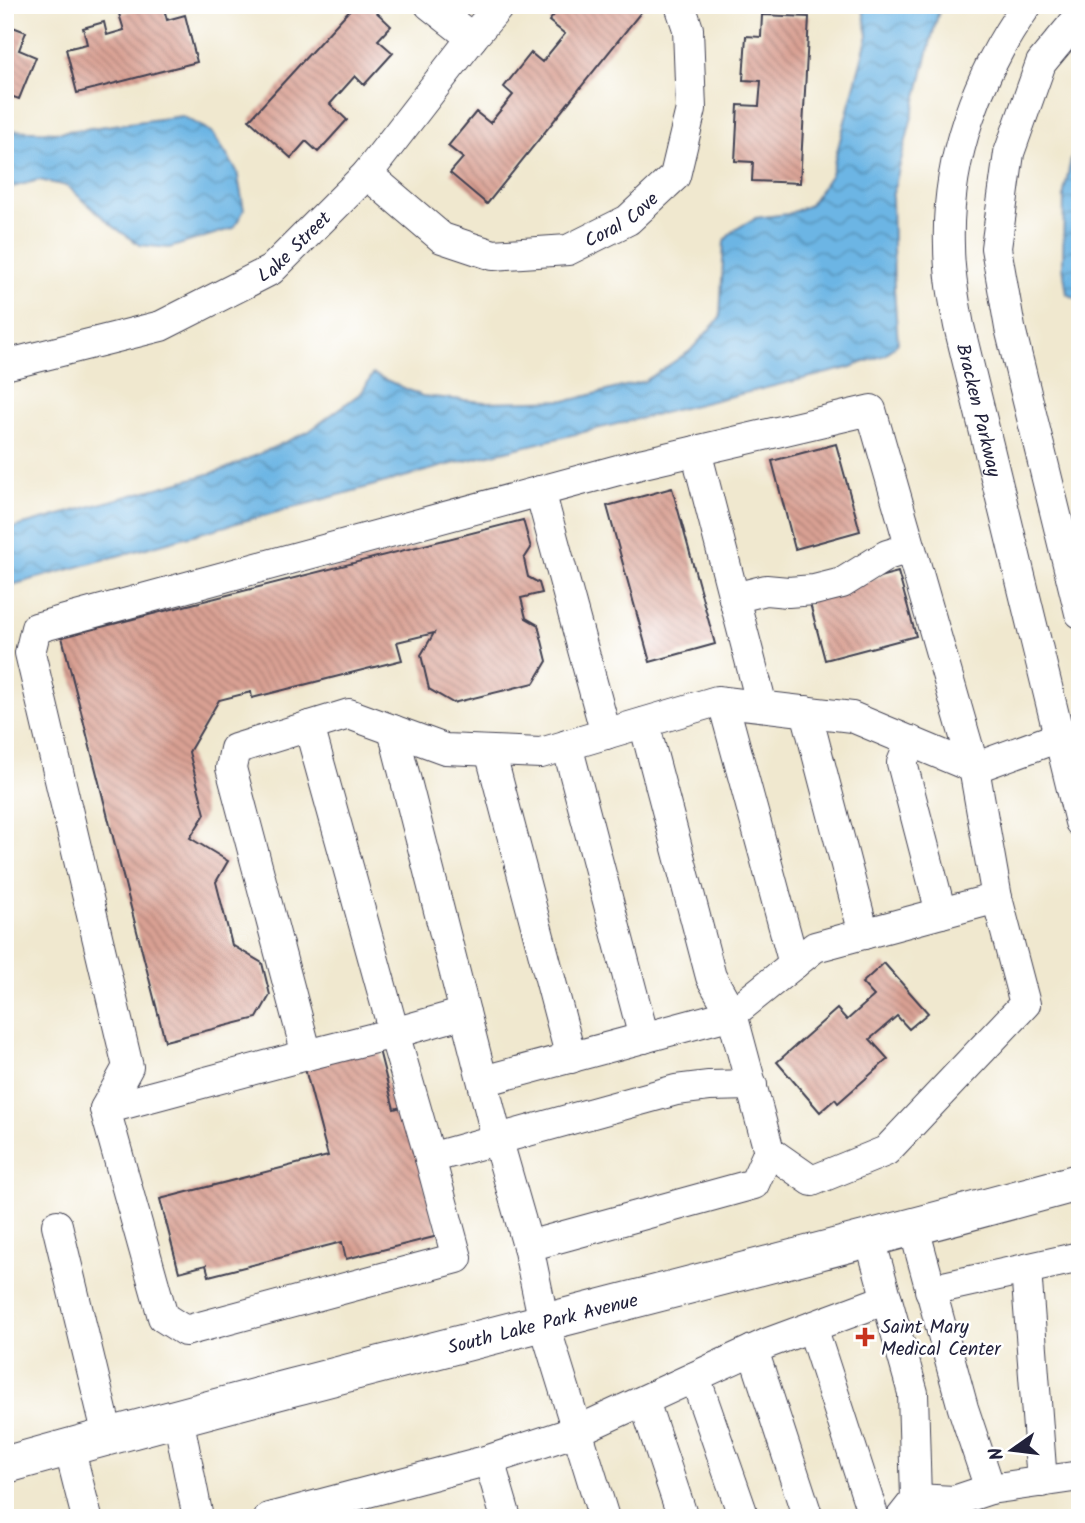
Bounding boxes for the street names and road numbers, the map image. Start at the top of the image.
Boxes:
street label: Coral Cove [580,185,667,257]
street label: Lake Street [253,204,339,291]
street label: Bracken Parkway [947,341,1009,481]
street label: South Lake Park Avenue [445,1286,642,1364]

